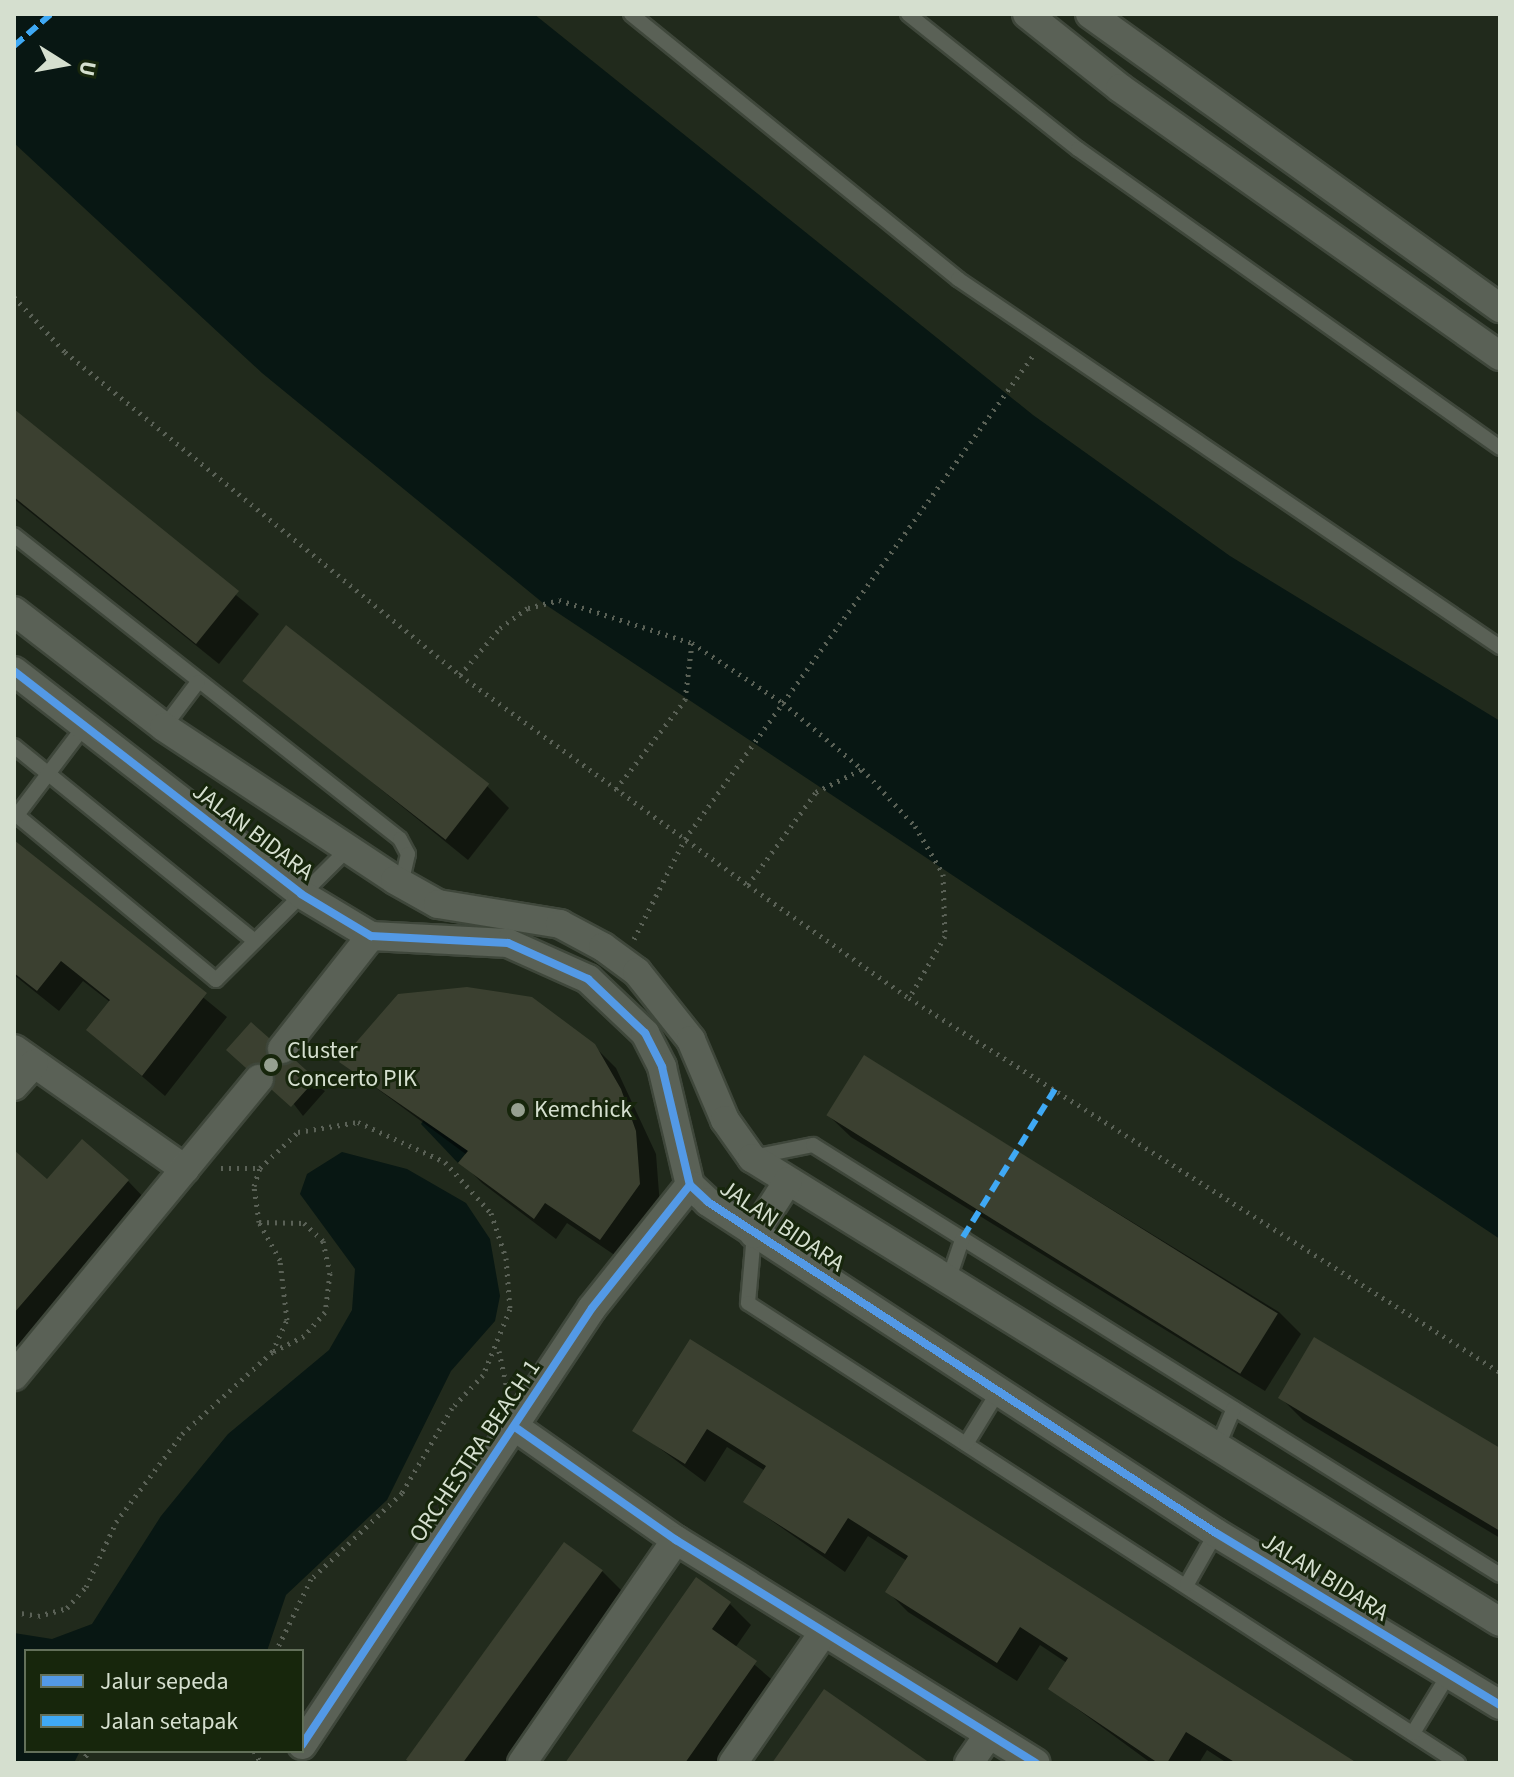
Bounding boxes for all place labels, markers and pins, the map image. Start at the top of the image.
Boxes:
place label: Cluster Concerto PIK [287,1037,417,1093]
marker: Cluster Concerto PIK [262,1056,280,1074]
place label: Kemchick [534,1096,632,1124]
marker: Kemchick [509,1101,527,1119]

